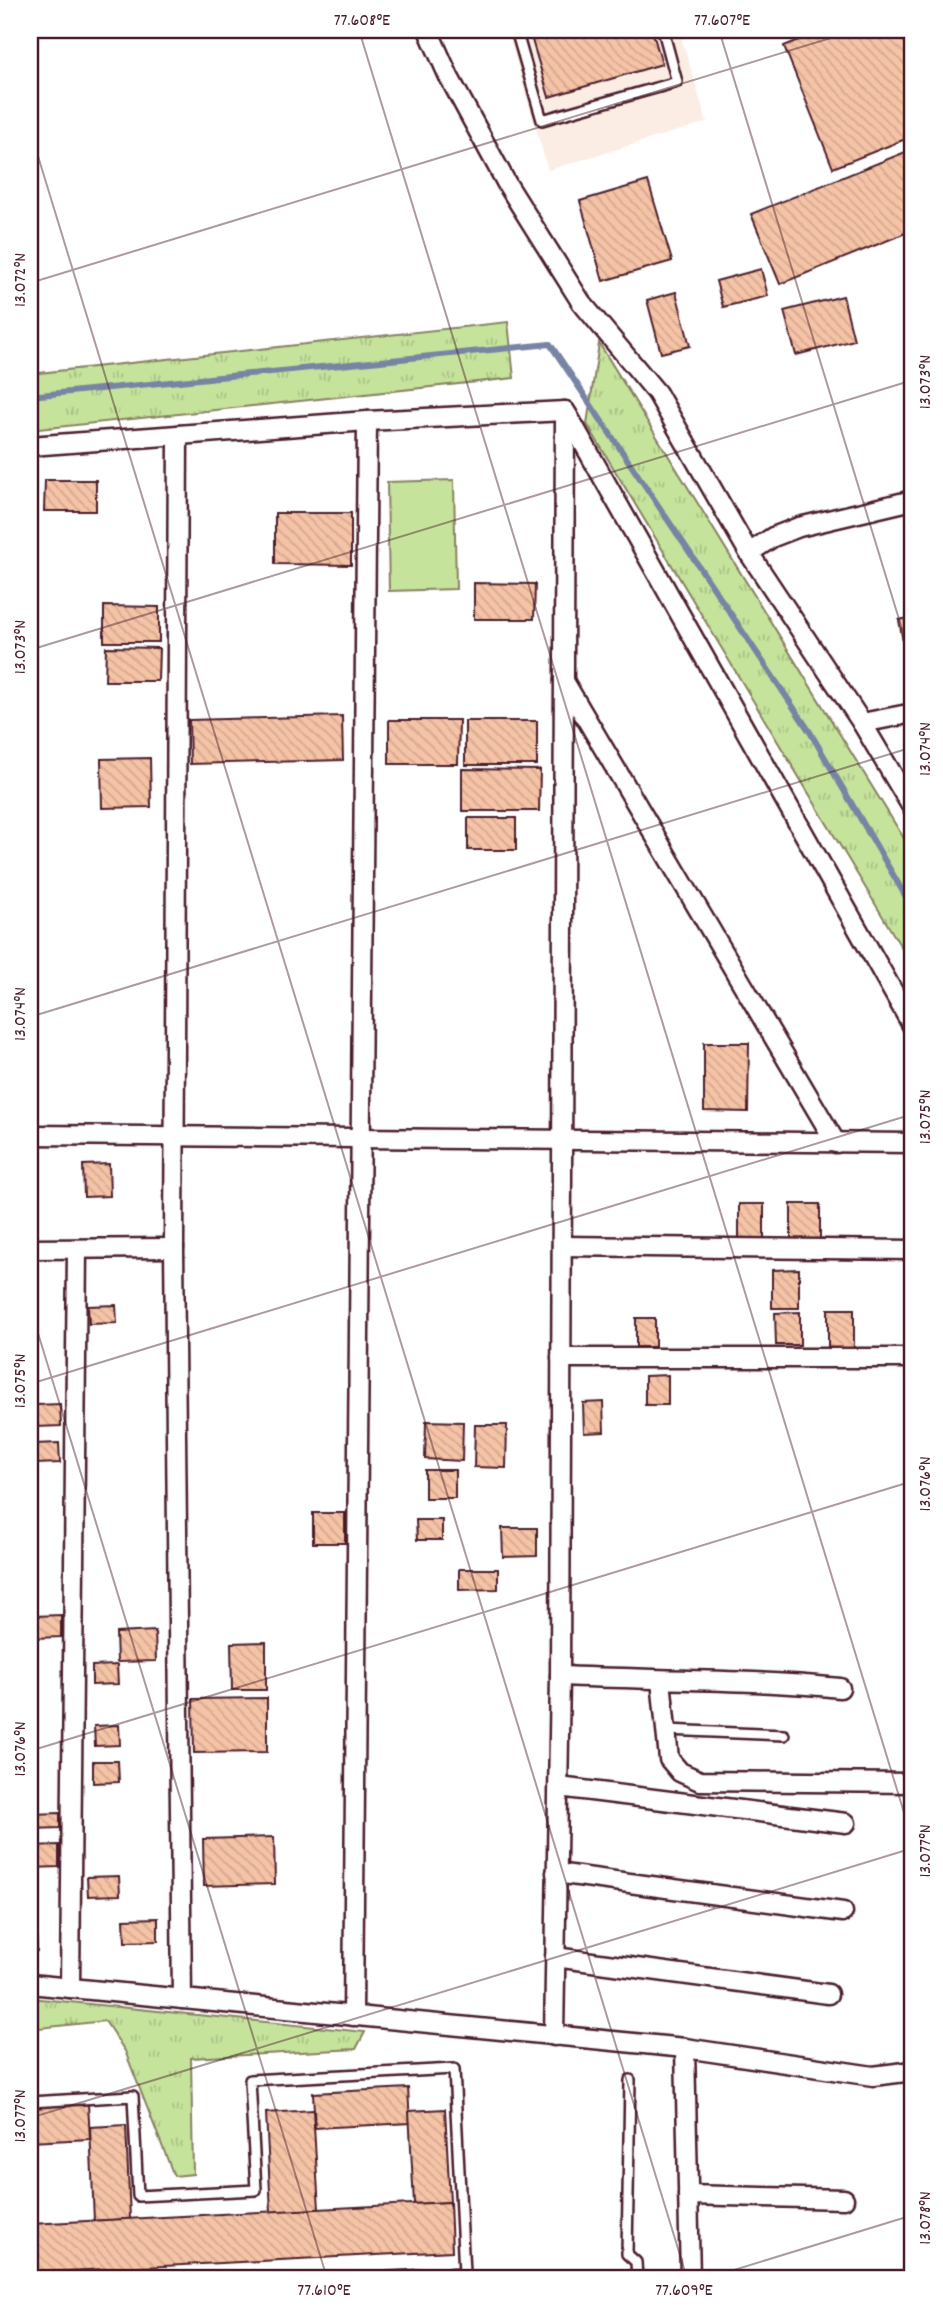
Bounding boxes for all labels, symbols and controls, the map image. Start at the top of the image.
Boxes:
text: 77.608°E [334,9,390,34]
text: 77.607°E [694,9,750,34]
text: 13.072°N [9,253,34,307]
text: 13.073°N [914,355,939,409]
text: 13.073°N [9,620,34,674]
text: 13.074°N [914,722,939,776]
text: 13.074°N [9,987,34,1041]
text: 13.075°N [914,1090,939,1144]
text: 13.075°N [9,1354,34,1408]
text: 13.076°N [914,1456,939,1512]
text: 13.076°N [9,1721,34,1777]
text: 13.077°N [914,1824,939,1878]
text: 13.077°N [9,2089,34,2143]
text: 13.078°N [914,2191,939,2245]
text: 77.610°E [297,2279,351,2304]
text: 77.609°E [655,2279,713,2304]

